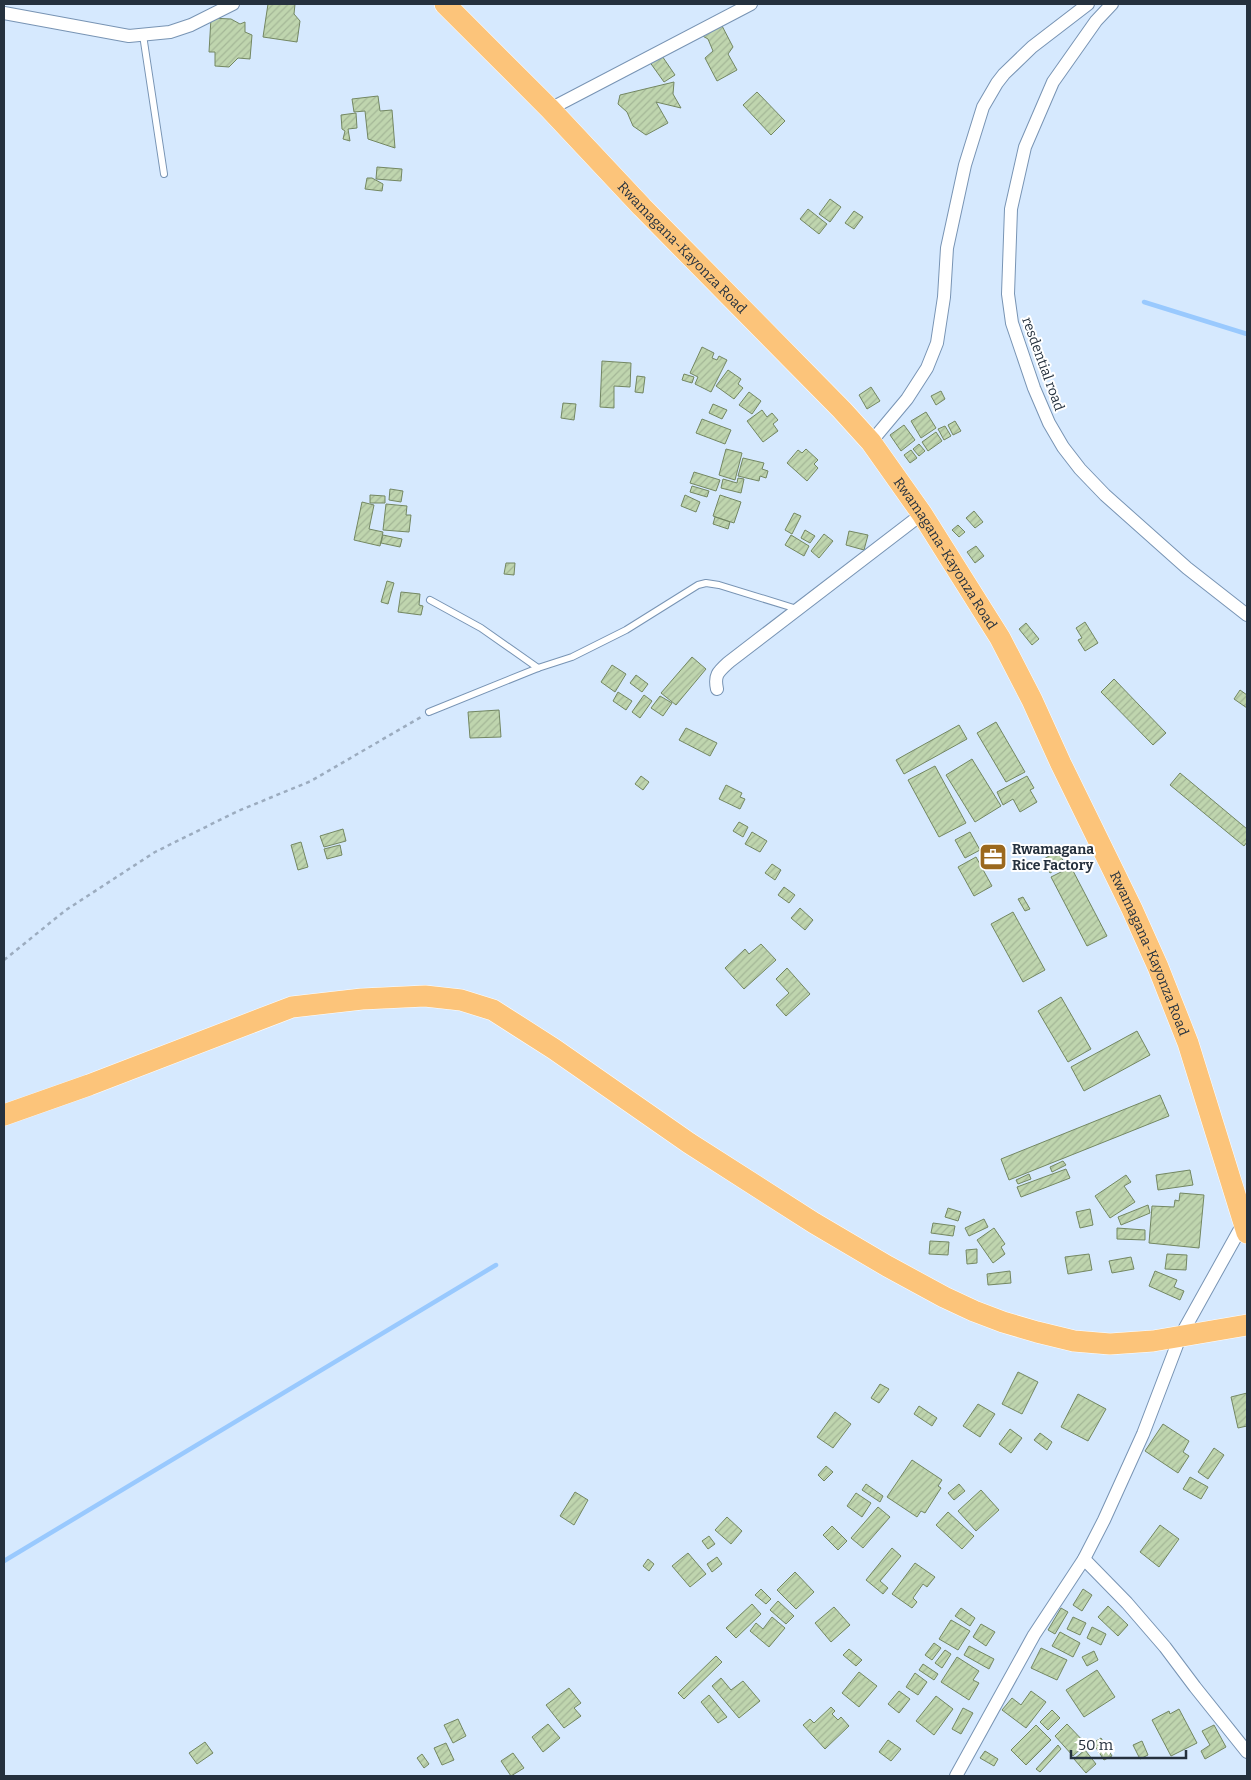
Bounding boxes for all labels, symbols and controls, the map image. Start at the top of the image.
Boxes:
street label: Rwamagana-Kayonza Road [614,178,750,317]
street label: resdential road [1018,315,1068,413]
street label: Rwamagana-Kayonza Road [890,474,1001,632]
place label: Rwamagana Rice Factory [1012,841,1094,874]
office icon: Rwamagana Rice Factory [978,842,1008,872]
street label: Rwamagana-Kayonza Road [1106,868,1193,1038]
scale bar [1071,1728,1186,1760]
text: 50 m [1078,1736,1114,1754]

